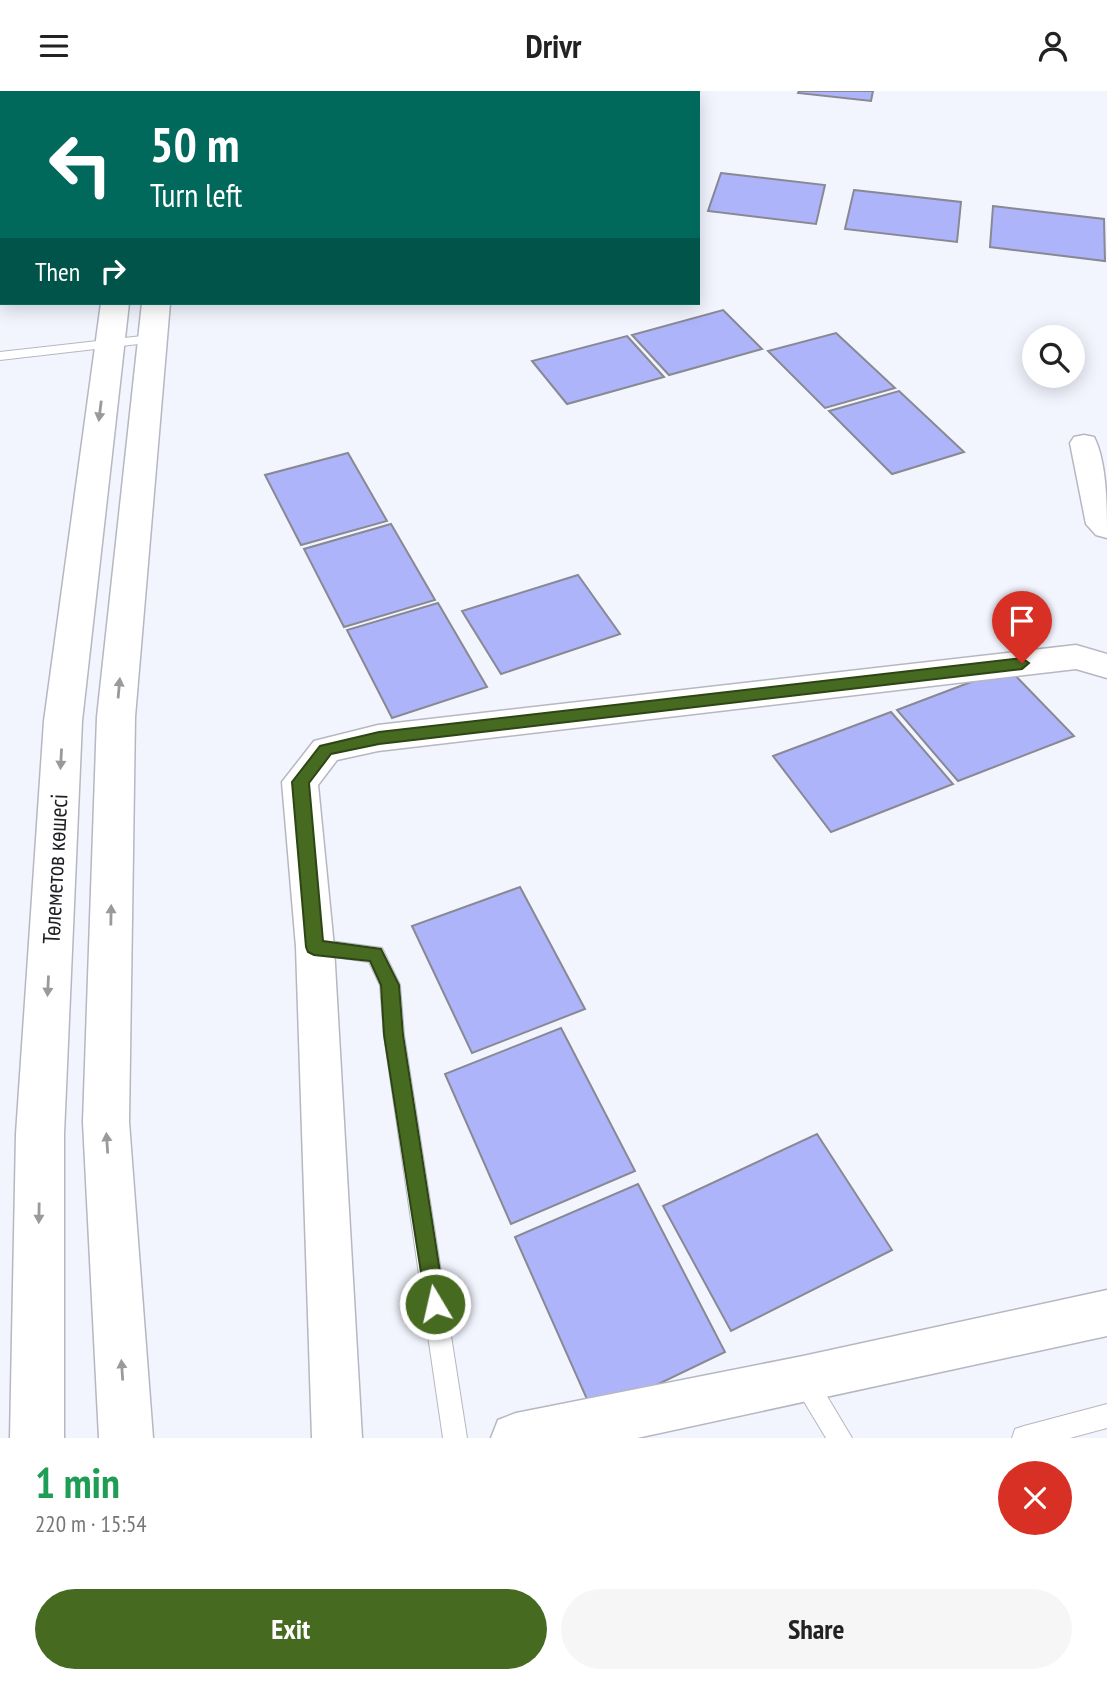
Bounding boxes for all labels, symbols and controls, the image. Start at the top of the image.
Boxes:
text: Drivr [526,25,581,67]
icon: menu [35,27,73,65]
icon: person [1034,27,1072,65]
text: 50 m [150,112,239,176]
icon: left [35,119,126,210]
text: Turn left [150,174,242,216]
icon: right [94,252,132,290]
text: Then [35,255,80,288]
map controls [1022,325,1085,388]
button: search [1022,325,1085,388]
one-way arrow [95,400,106,422]
pin [992,591,1052,663]
icon: arrive [1003,602,1041,640]
one-way arrow [113,677,124,699]
one-way arrow [55,748,66,770]
street label: Төлеметов көшесі [36,793,74,945]
one-way arrow [105,904,117,926]
one-way arrow [43,975,54,997]
one-way arrow [101,1132,112,1154]
one-way arrow [34,1202,45,1224]
position arrow [398,1267,472,1341]
one-way arrow [116,1359,127,1381]
text: 1 min [35,1455,120,1510]
button: close [998,1461,1072,1535]
text: 220 m · 15:54 [35,1509,147,1538]
button: Exit [35,1589,547,1669]
button: Share [561,1589,1072,1669]

